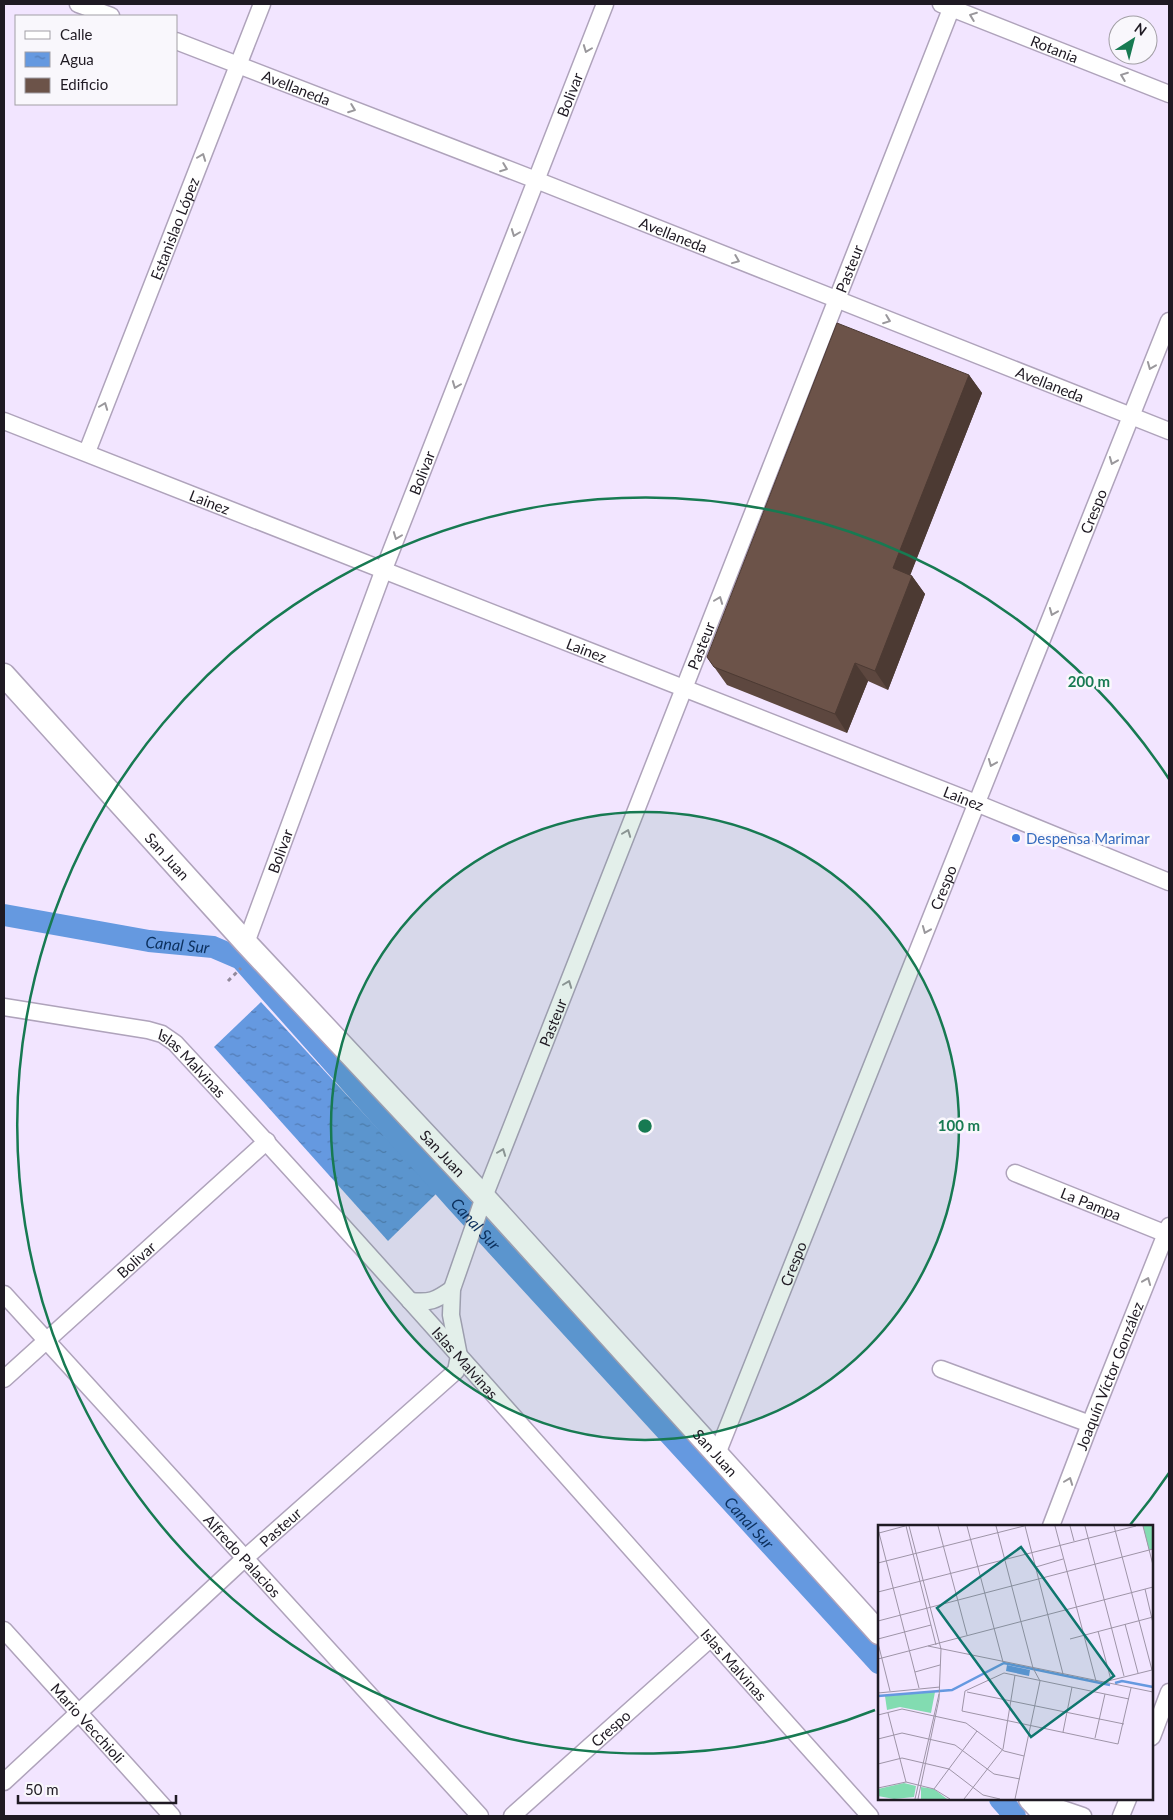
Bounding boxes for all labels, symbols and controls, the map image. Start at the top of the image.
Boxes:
one-way arrow [969,12,978,23]
legend [15,15,178,105]
north arrow [1108,15,1158,65]
text: N [1132,19,1150,39]
text: Calle [60,25,93,43]
street label: Rotania [1028,31,1081,66]
one-way arrow [583,44,593,53]
text: Agua [60,50,94,68]
street label: Avellaneda [260,66,333,109]
street label: Bolivar [553,70,586,119]
one-way arrow [1120,72,1129,82]
text: Edificio [60,75,108,93]
one-way arrow [347,103,356,114]
one-way arrow [196,154,206,162]
one-way arrow [499,162,508,172]
street label: Estanislao López [146,174,203,282]
street label: Avellaneda [637,213,710,256]
one-way arrow [511,228,521,237]
street label: Pasteur [831,242,867,295]
one-way arrow [731,254,740,265]
one-way arrow [882,314,891,324]
street label: Avellaneda [1013,362,1087,405]
one-way arrow [1147,362,1157,370]
one-way arrow [452,380,462,388]
one-way arrow [99,403,109,411]
street label: Bolivar [405,448,439,497]
one-way arrow [1109,456,1119,465]
street label: Lainez [187,486,233,518]
street label: Crespo [1076,486,1110,536]
one-way arrow [393,531,404,540]
one-way arrow [712,596,723,605]
one-way arrow [1048,607,1059,616]
street label: Pasteur [683,619,718,672]
street label: Lainez [564,634,610,666]
text: 200 m [1068,672,1110,690]
one-way arrow [988,758,999,767]
street label: Lainez [941,782,987,814]
street label: Bolivar [264,826,296,876]
street label: San Juan [142,829,194,884]
one-way arrow [621,829,631,838]
place label: Despensa Marimar [1026,829,1150,847]
marker: Despensa Marimar [1010,832,1022,844]
street label: Crespo [926,862,960,912]
one-way arrow [921,925,932,934]
water label: Canal Sur [145,931,211,956]
one-way arrow [562,980,572,989]
street label: Pasteur [535,995,570,1049]
street label: Islas Malvinas [156,1024,230,1101]
text: 100 m [938,1116,980,1134]
centre of rings [636,1117,654,1135]
street label: San Juan [417,1126,469,1180]
one-way arrow [496,1148,506,1157]
street label: La Pampa [1058,1183,1124,1224]
water label: Canal Sur [448,1193,505,1254]
street label: Bolivar [113,1237,159,1282]
street label: Crespo [776,1239,810,1289]
one-way arrow [1141,1277,1152,1286]
street label: Joaquín Víctor González [1072,1299,1147,1453]
street label: Islas Malvinas [429,1323,502,1402]
street label: San Juan [689,1425,742,1480]
one-way arrow [1063,1477,1073,1485]
water label: Canal Sur [721,1492,779,1552]
street label: Pasteur [256,1503,305,1550]
street label: Alfredo Palacios [200,1510,285,1601]
inset map [878,1525,1153,1800]
street label: Islas Malvinas [697,1625,771,1704]
street label: Mario Vecchioli [47,1679,128,1766]
street label: Crespo [587,1706,634,1750]
scale bar [18,1772,175,1804]
text: 50 m [25,1780,59,1798]

